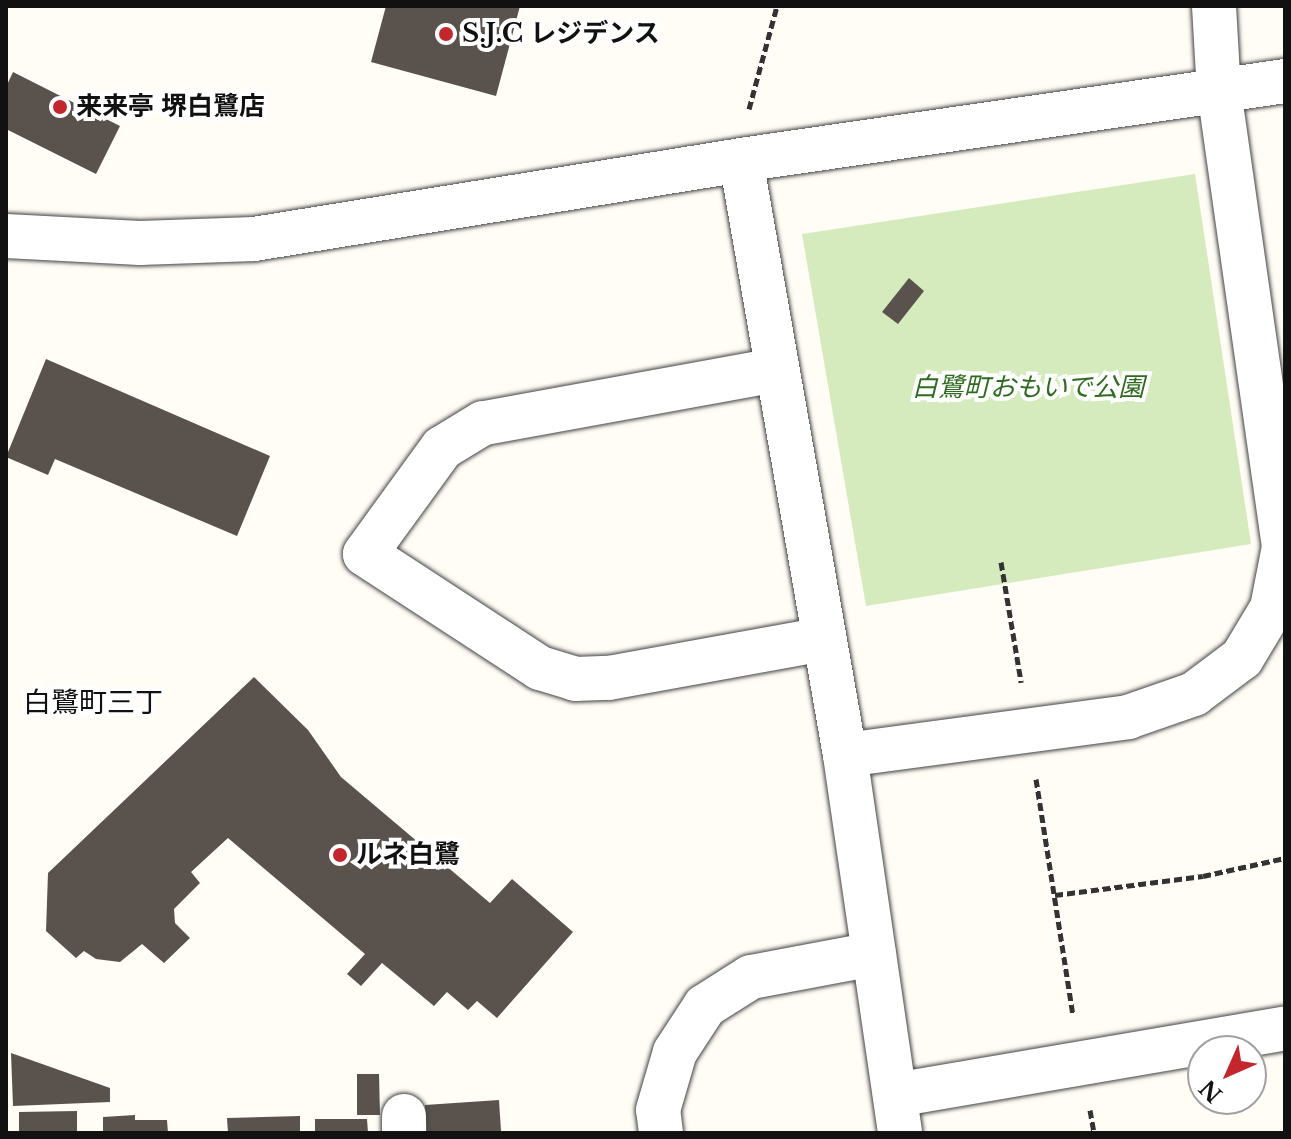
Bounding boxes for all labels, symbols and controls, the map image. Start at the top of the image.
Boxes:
place label: S.J.C レジデンス [462,18,660,50]
marker: S.J.C レジデンス [437,25,455,43]
place label: 来来亭 堺白鷺店 [76,91,265,123]
marker: 来来亭 堺白鷺店 [51,98,69,116]
park label: 白鷺町おもいで公園 [911,372,1145,404]
district label: 白鷺町三丁 [23,686,163,720]
place label: ルネ白鷺 [356,839,460,871]
marker: ルネ白鷺 [331,846,349,864]
north arrow [1187,1035,1267,1115]
text: N [1194,1074,1228,1108]

